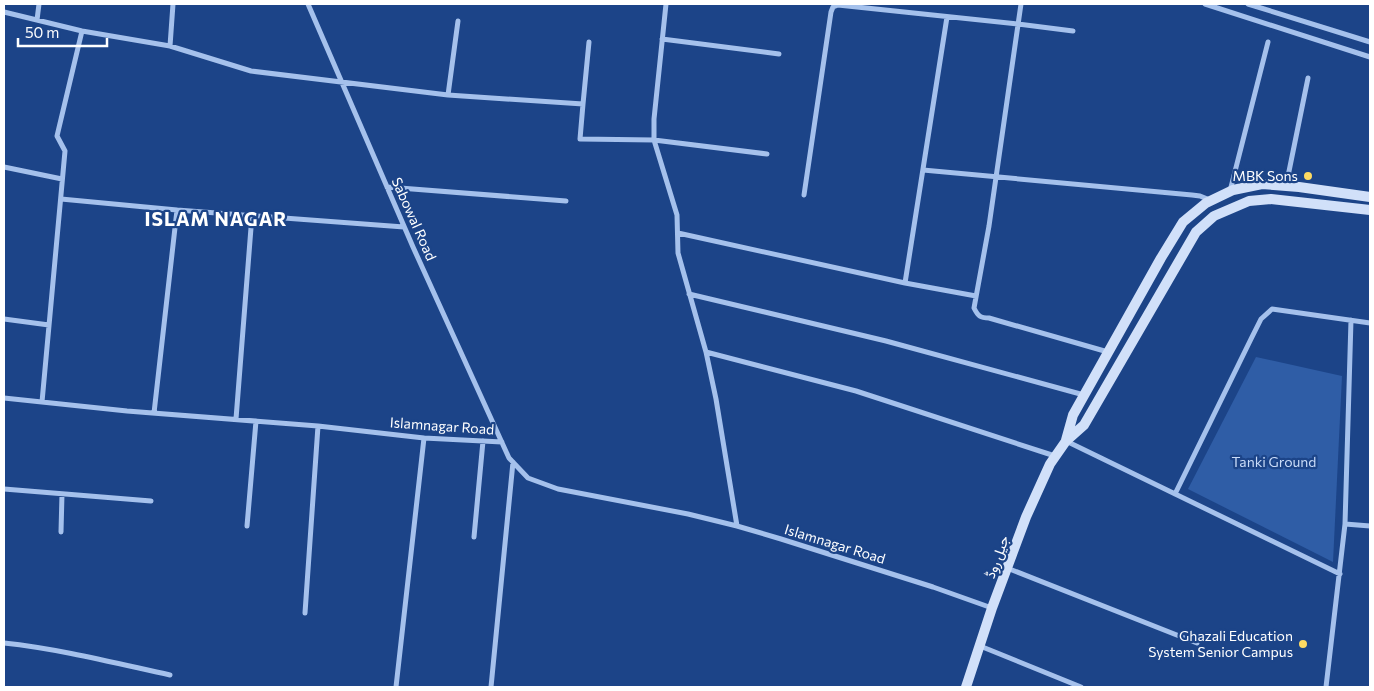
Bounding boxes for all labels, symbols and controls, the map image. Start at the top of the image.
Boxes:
scale bar [18,15,106,47]
text: 50 m [25,23,59,41]
place label: MBK Sons [1233,167,1298,184]
marker: MBK Sons [1302,170,1314,182]
street label: Sabowal Road [389,175,440,263]
district label: ISLAM NAGAR [145,207,287,230]
street label: Islamnagar Road [389,413,495,438]
park label: Tanki Ground [1232,453,1316,470]
street label: Islamnagar Road [783,520,888,567]
street label: جیل روڈ [981,533,1013,581]
place label: Ghazali Education System Senior Campus [1148,627,1293,660]
marker: Ghazali Education System Senior Campus [1297,638,1309,650]

